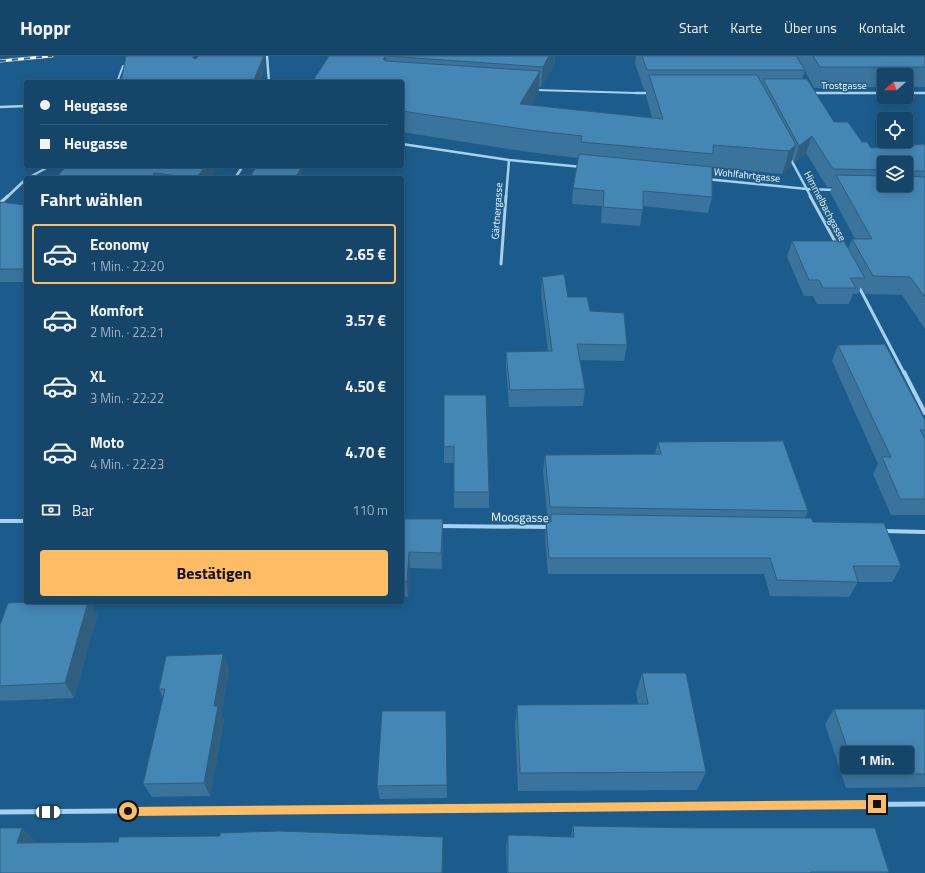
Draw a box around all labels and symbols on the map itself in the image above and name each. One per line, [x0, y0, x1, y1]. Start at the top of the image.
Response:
north arrow [877, 68, 913, 104]
street label: Trostgasse [821, 78, 867, 93]
street label: Wohlfahrtgasse [713, 164, 781, 186]
street label: Himmelbachgasse [800, 168, 850, 244]
street label: Gärtnergasse [488, 182, 506, 240]
street label: Moosgasse [491, 507, 549, 527]
callout: 1 Min. [840, 746, 914, 774]
route end [868, 795, 886, 813]
route start [119, 802, 137, 820]
car [36, 806, 60, 818]

